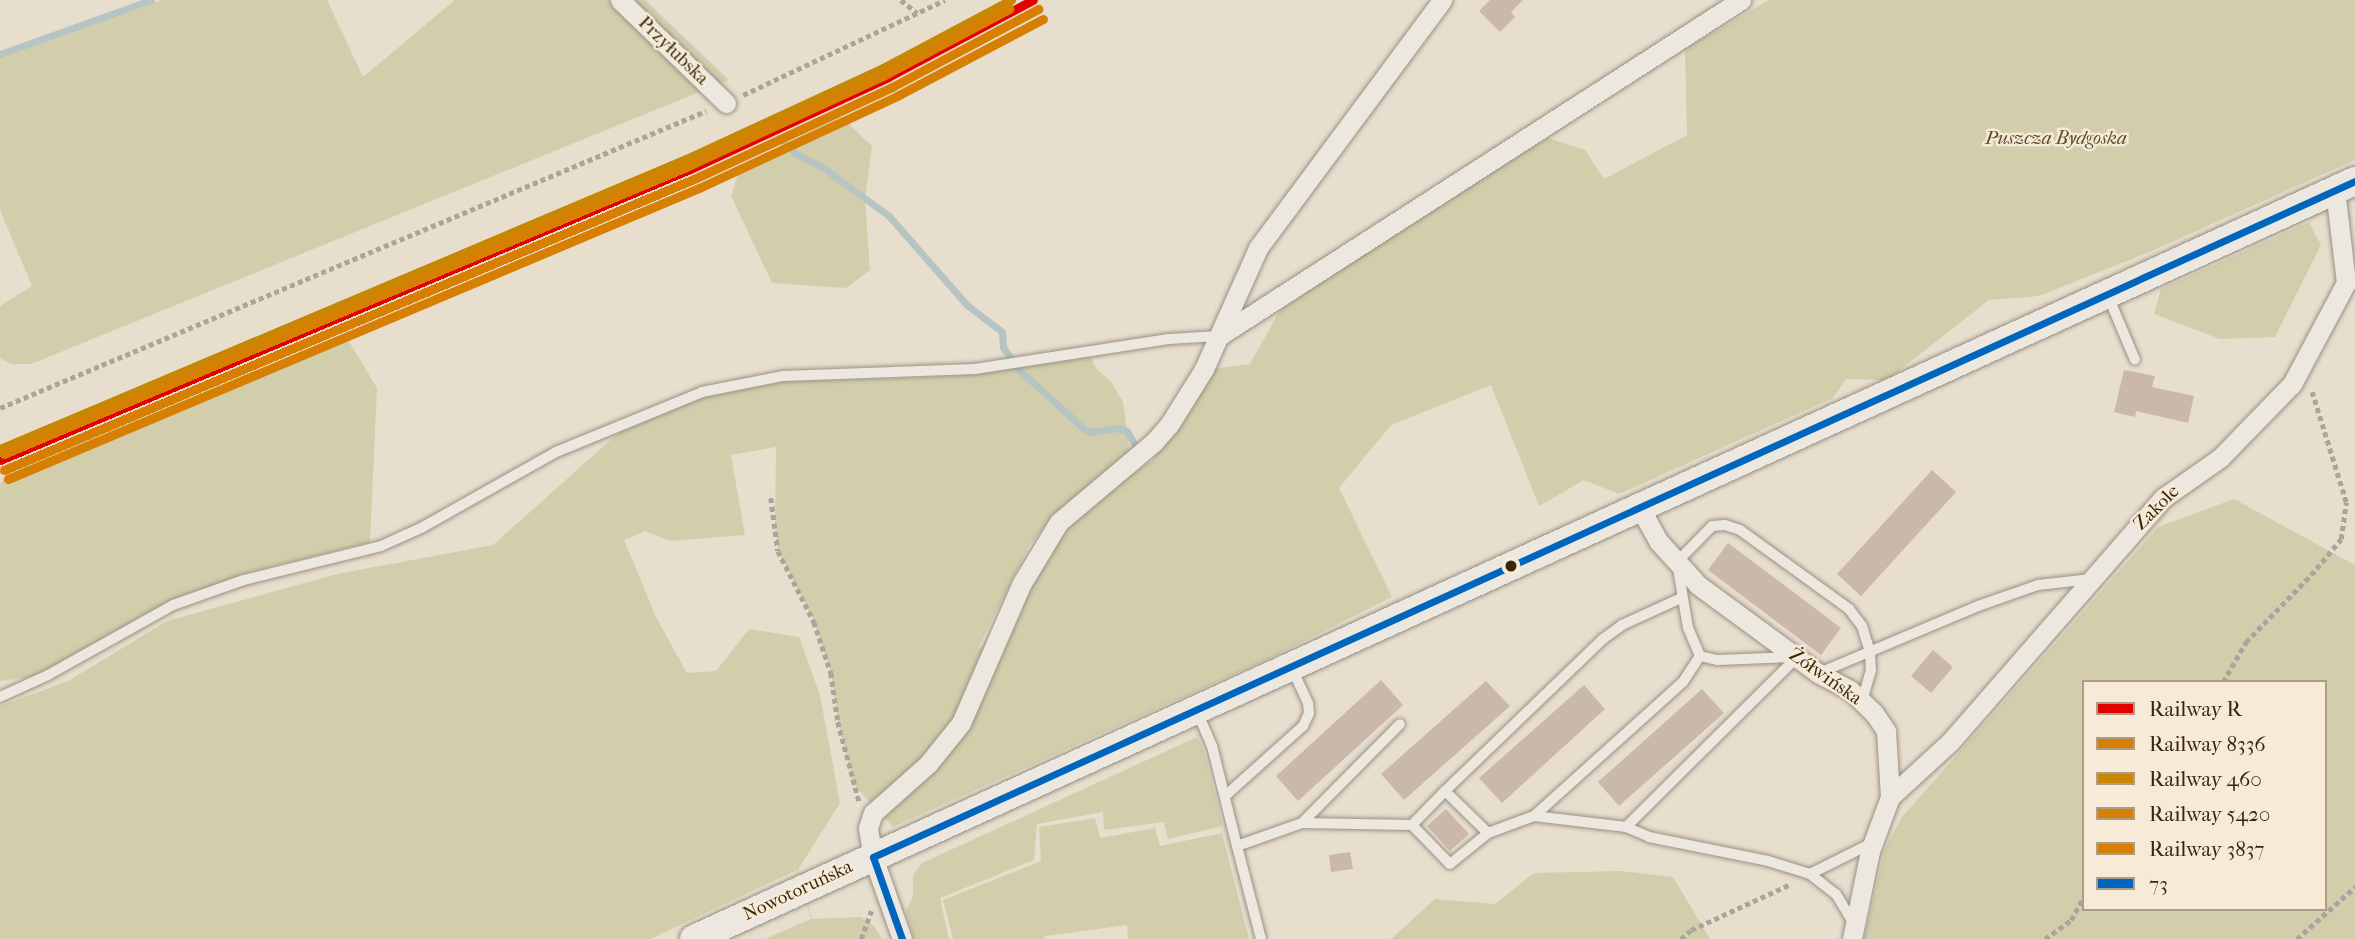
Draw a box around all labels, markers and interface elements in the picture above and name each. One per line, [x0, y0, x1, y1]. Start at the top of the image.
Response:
street label: Przyłubska [633, 12, 713, 90]
park label: Puszcza Bydgoska [1985, 128, 2127, 150]
street label: Zakole [2129, 480, 2185, 536]
unlabelled marker [1504, 559, 1518, 573]
street label: Żółwińska [1784, 644, 1866, 710]
legend [2082, 680, 2327, 911]
text: Railway R [2149, 697, 2242, 721]
text: Railway 8336 [2149, 732, 2266, 756]
text: Railway 460 [2149, 767, 2262, 791]
text: Railway 5420 [2149, 802, 2270, 826]
text: Railway 3837 [2149, 837, 2264, 861]
street label: Nowotoruńska [740, 856, 856, 926]
text: 73 [2149, 872, 2168, 896]

